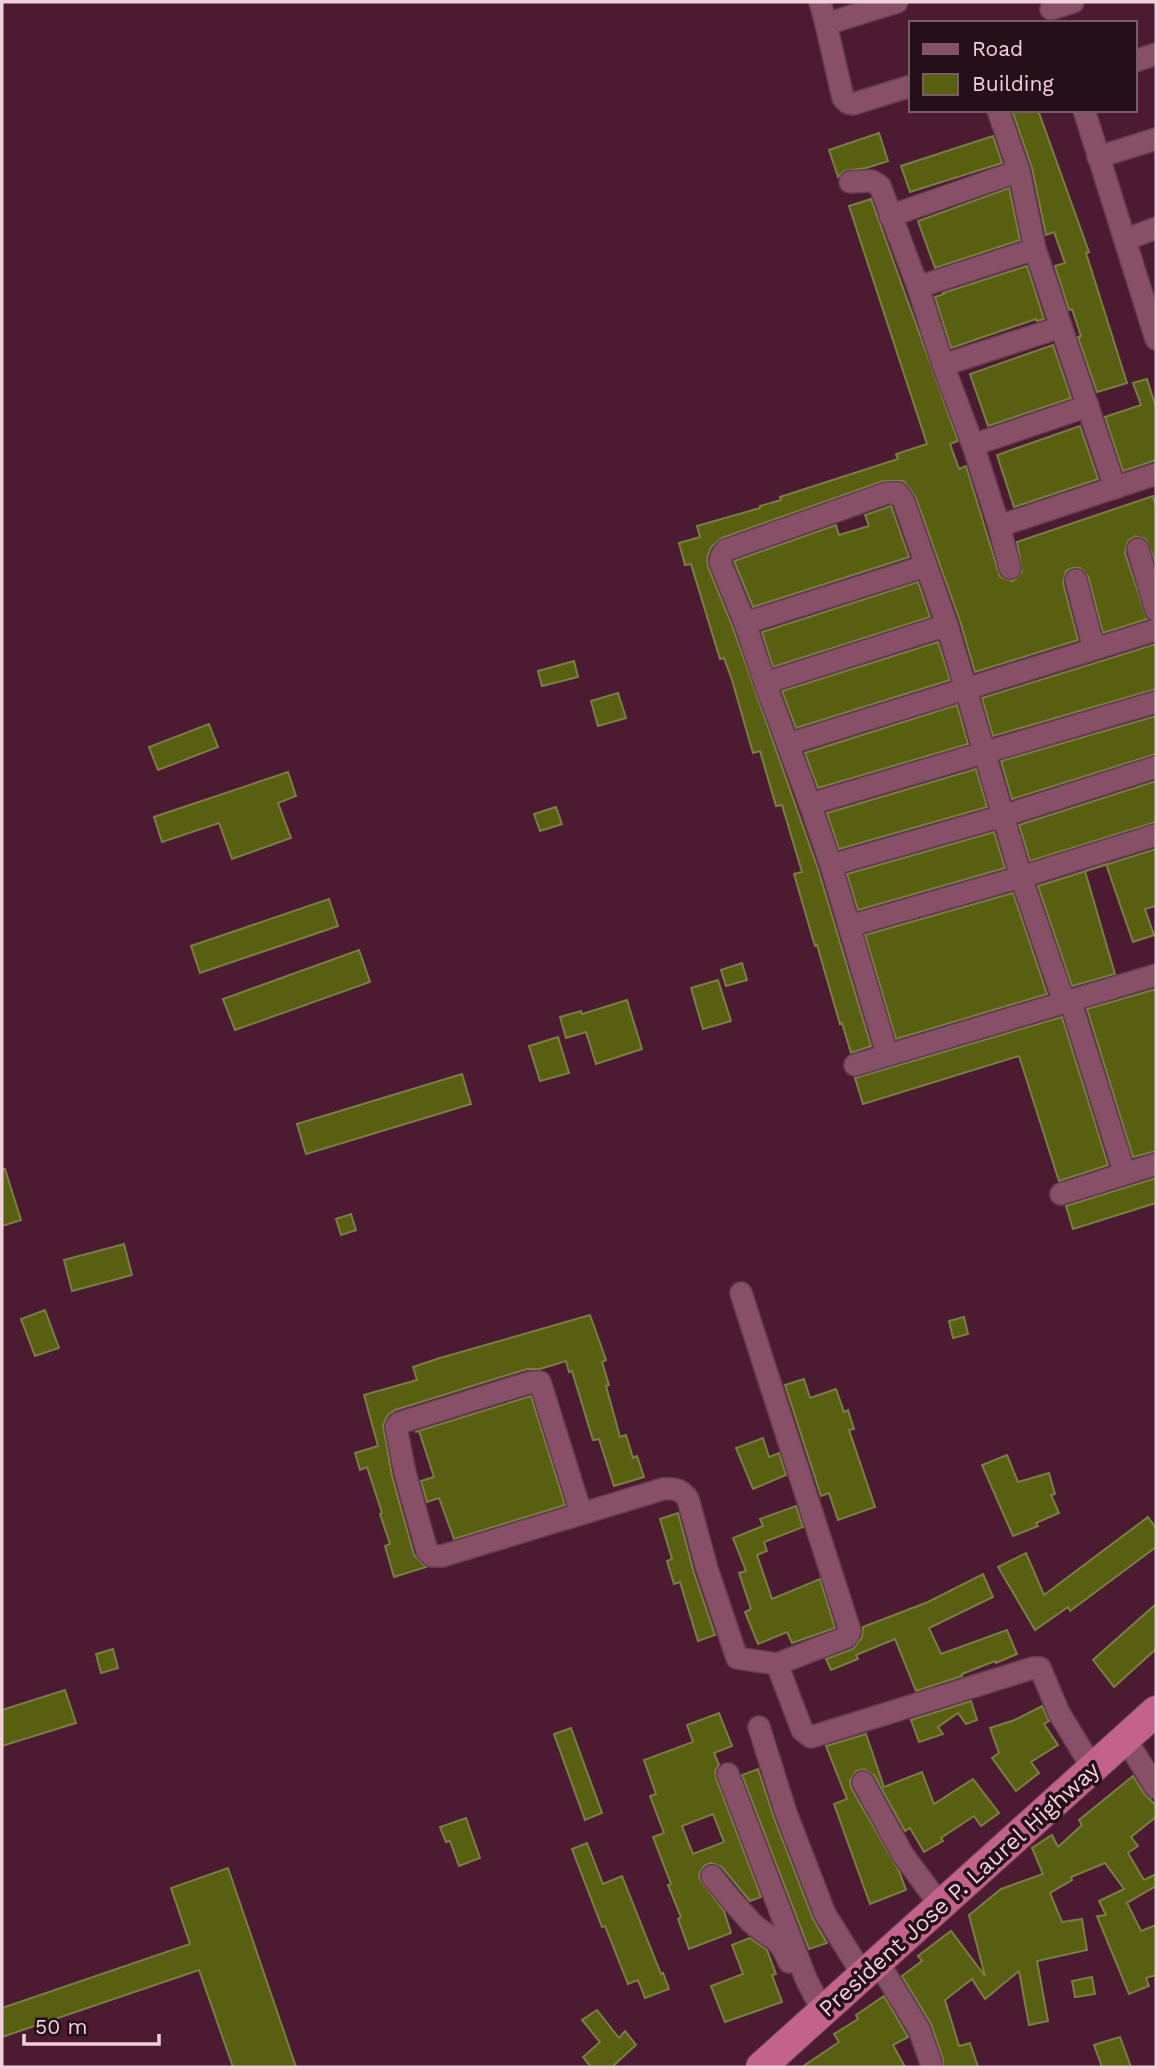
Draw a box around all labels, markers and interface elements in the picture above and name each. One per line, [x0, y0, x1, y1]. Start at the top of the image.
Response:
legend [909, 21, 1137, 112]
text: Road [972, 36, 1023, 61]
text: Building [972, 71, 1054, 96]
street label: President Jose P. Laurel Highway [813, 1756, 1105, 2023]
scale bar [24, 2002, 159, 2046]
text: 50 m [35, 2014, 87, 2039]

